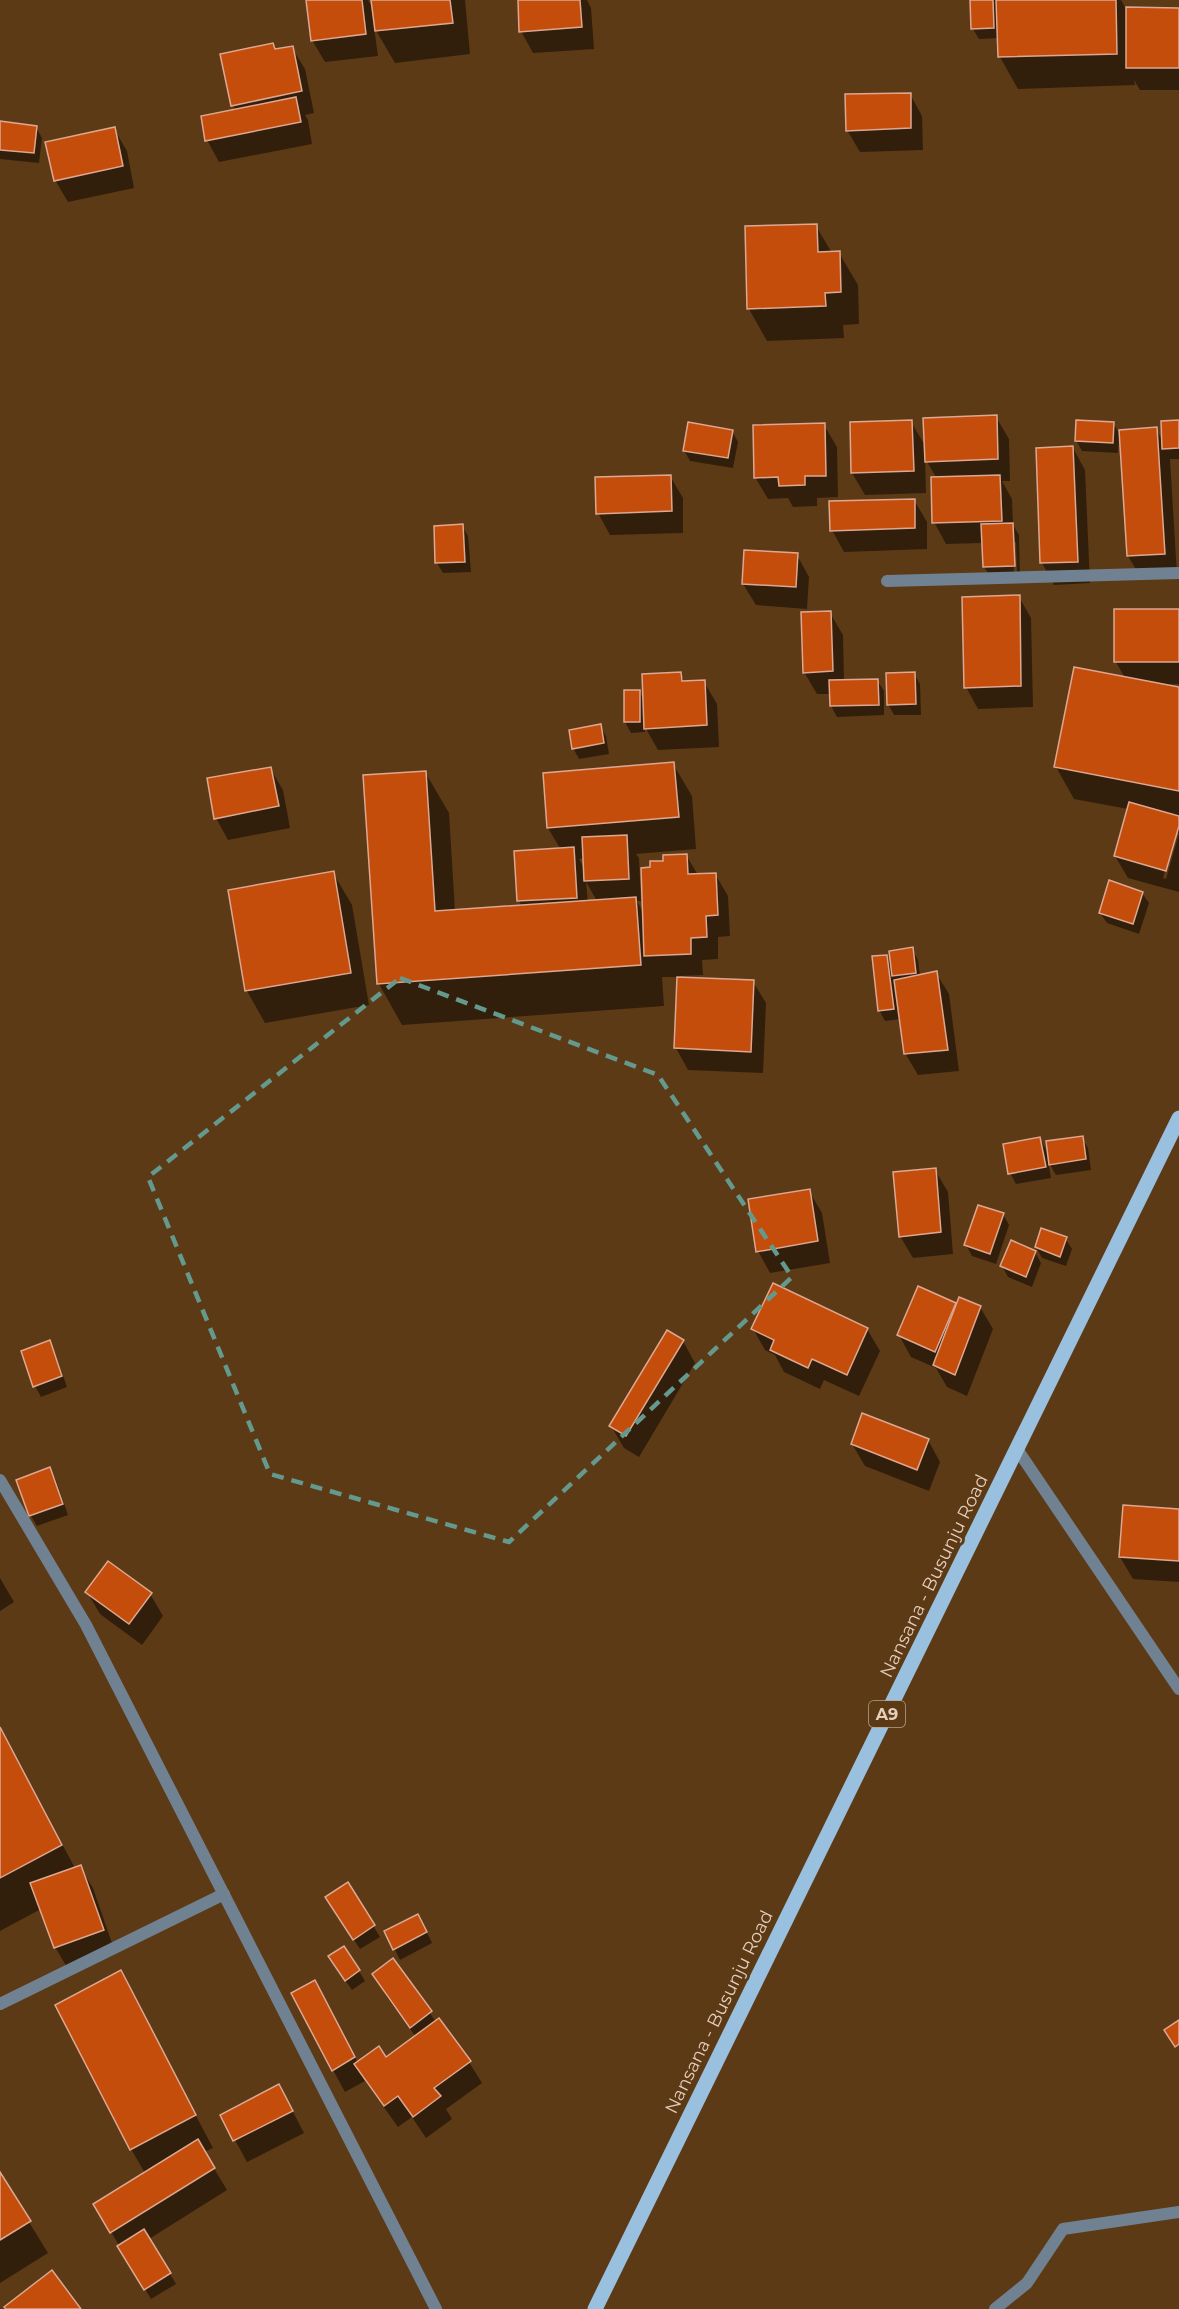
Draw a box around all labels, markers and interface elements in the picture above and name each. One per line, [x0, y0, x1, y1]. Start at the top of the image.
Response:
street label: Nansana - Busunju Road [875, 1471, 993, 1681]
road number: A9 [869, 1701, 905, 1727]
street label: Nansana - Busunju Road [660, 1907, 778, 2117]

